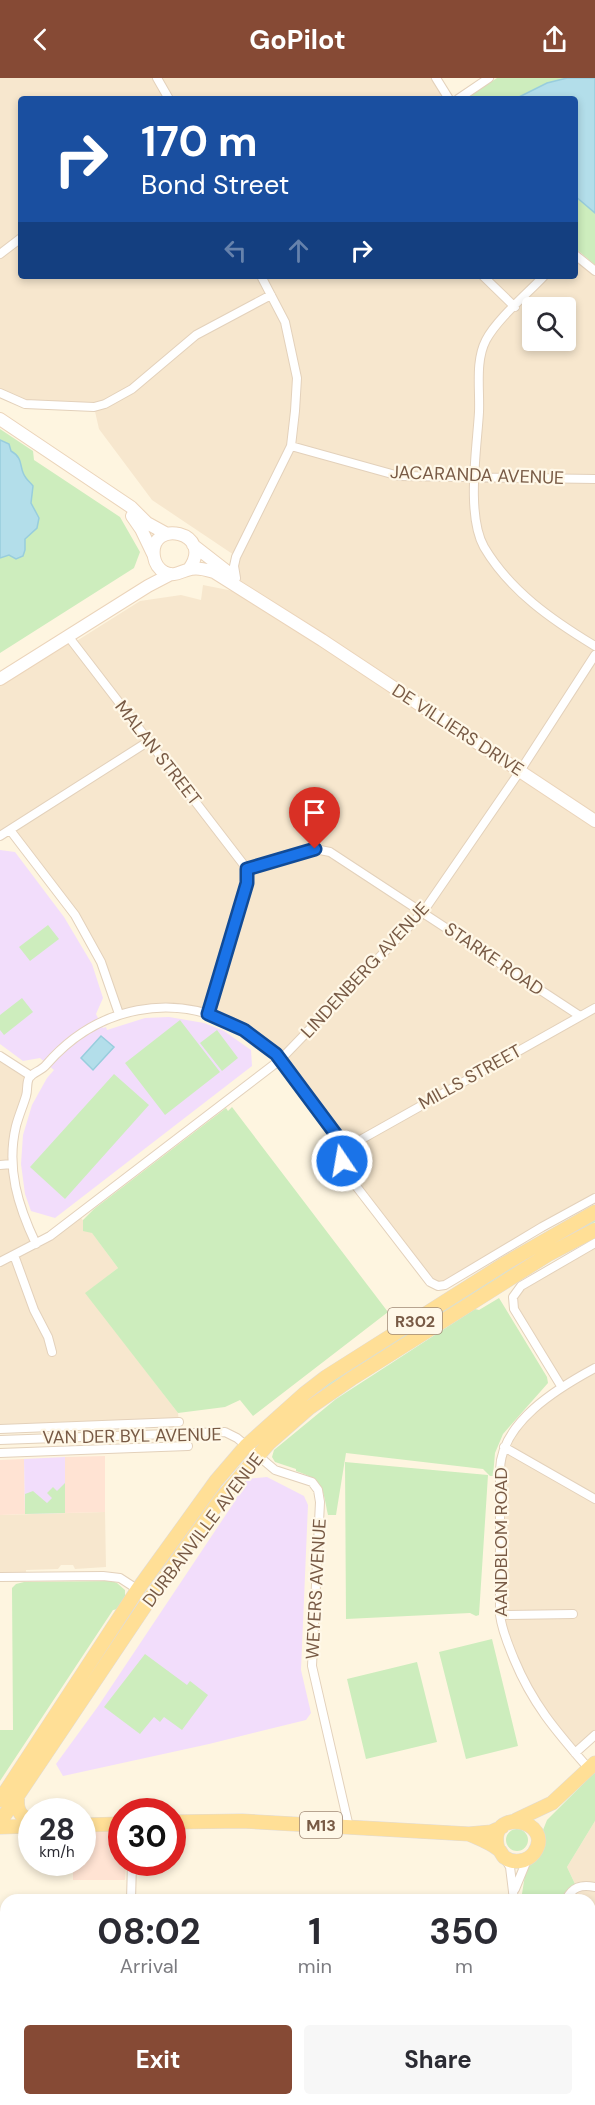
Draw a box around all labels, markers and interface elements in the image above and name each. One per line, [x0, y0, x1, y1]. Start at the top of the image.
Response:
text: GoPilot [249, 22, 346, 57]
icon: back [24, 23, 57, 56]
icon: share [538, 23, 571, 56]
text: 170 m [141, 114, 258, 169]
icon: right [42, 120, 120, 198]
text: Bond Street [141, 167, 289, 202]
icon: left [219, 234, 252, 267]
icon: ahead [282, 234, 315, 267]
icon: right [345, 234, 378, 267]
map controls [522, 297, 576, 351]
button: search [522, 297, 576, 351]
street label: JACARANDA AVENUE [389, 460, 565, 490]
street label: DE VILLIERS DRIVE [388, 678, 528, 782]
street label: MALAN STREET [109, 696, 207, 810]
pin [289, 787, 340, 849]
icon: arrive [298, 796, 331, 829]
street label: LINDENBERG AVENUE [295, 897, 435, 1043]
street label: STARKE ROAD [440, 917, 548, 1001]
street label: MILLS STREET [414, 1039, 526, 1115]
position arrow [310, 1129, 374, 1193]
road number: R302 [388, 1308, 442, 1334]
street label: VAN DER BYL AVENUE [42, 1422, 222, 1450]
street label: DURBANVILLE AVENUE [137, 1448, 269, 1612]
street label: AANDBLOM ROAD [489, 1467, 513, 1617]
street label: WEYERS AVENUE [300, 1518, 332, 1660]
speed limit sign: 30 [108, 1798, 186, 1876]
text: 28 [39, 1810, 75, 1849]
road number: M13 [300, 1812, 342, 1838]
text: km/h [39, 1842, 75, 1862]
text: 08:02 [97, 1908, 201, 1955]
text: 1 [308, 1908, 321, 1955]
text: 350 [429, 1908, 499, 1955]
text: Arrival [120, 1953, 178, 1979]
text: min [298, 1953, 332, 1979]
text: m [455, 1953, 473, 1979]
button: Exit [24, 2025, 292, 2094]
button: Share [304, 2025, 572, 2094]

